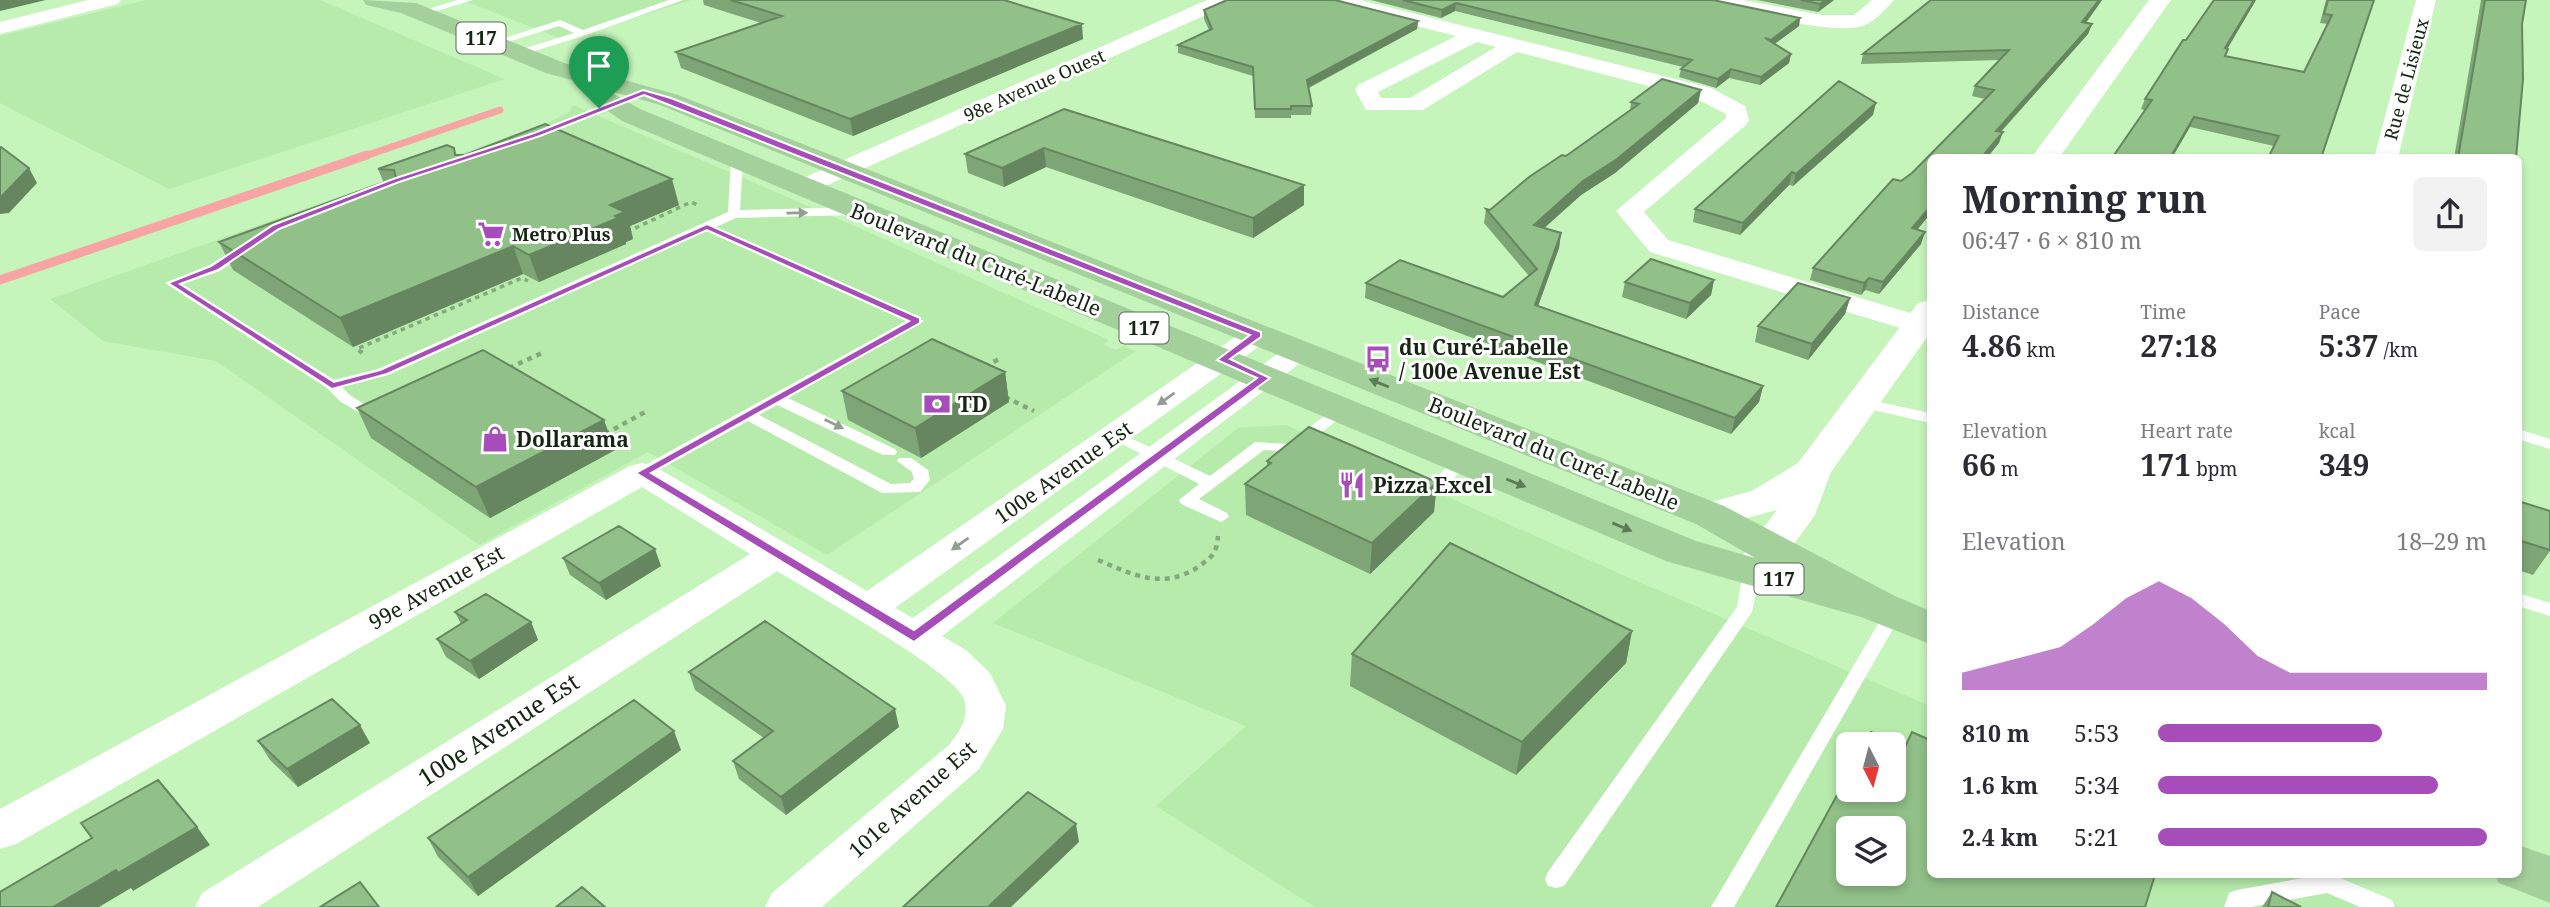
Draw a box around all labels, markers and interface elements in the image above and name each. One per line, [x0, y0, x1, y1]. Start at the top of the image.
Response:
street label: Rue de Lisieux [2378, 15, 2434, 143]
road number: 117 [456, 22, 505, 54]
pin [569, 36, 629, 108]
street label: 98e Avenue Ouest [960, 43, 1108, 127]
icon: arrive [580, 47, 618, 85]
text: Morning run [1962, 172, 2207, 224]
button: share [2413, 177, 2487, 251]
street label: Boulevard du Curé-Labelle [847, 196, 1105, 322]
one-way arrow [786, 207, 808, 219]
supermarket icon: Metro Plus [476, 219, 506, 249]
place label: Metro Plus [512, 222, 611, 246]
text: 06:47 · 6 × 810 m [1962, 224, 2142, 256]
text: Distance [1962, 299, 2040, 325]
text: Time [2140, 299, 2186, 325]
text: Pace [2319, 299, 2360, 325]
road number: 117 [1120, 312, 1168, 344]
text: 4.86 [1962, 325, 2022, 366]
text: 27:18 [2140, 325, 2217, 366]
text: 5:37 [2319, 325, 2379, 366]
place label: du Curé-Labelle / 100e Avenue Est [1399, 333, 1581, 385]
text: km [2022, 337, 2056, 363]
text: /km [2379, 337, 2418, 363]
bus stop icon: du Curé-Labelle / 100e Avenue Est [1363, 344, 1393, 374]
one-way arrow [1369, 378, 1390, 389]
bank icon: TD [922, 389, 952, 419]
place label: TD [958, 390, 988, 418]
street label: Boulevard du Curé-Labelle [1425, 390, 1683, 516]
one-way arrow [1157, 392, 1175, 406]
street label: 100e Avenue Est [988, 414, 1138, 530]
text: Elevation [1962, 418, 2048, 444]
text: Heart rate [2140, 418, 2233, 444]
text: kcal [2319, 418, 2355, 444]
one-way arrow [824, 419, 844, 430]
shop icon: Dollarama [480, 424, 510, 454]
place label: Dollarama [516, 425, 629, 453]
text: 66 [1962, 444, 1996, 485]
text: 171 [2140, 444, 2191, 485]
text: 349 [2319, 444, 2370, 485]
text: m [1996, 456, 2019, 482]
text: bpm [2191, 456, 2237, 482]
restaurant icon: Pizza Excel [1337, 470, 1367, 500]
place label: Pizza Excel [1373, 471, 1492, 499]
one-way arrow [1506, 477, 1527, 488]
one-way arrow [1612, 521, 1633, 532]
text: Elevation [1962, 525, 2066, 557]
text: 18–29 m [2396, 525, 2487, 557]
one-way arrow [951, 537, 969, 551]
street label: 99e Avenue Est [363, 538, 509, 636]
road number: 117 [1754, 564, 1803, 594]
street label: 100e Avenue Est [411, 665, 585, 793]
text: 810 m [1962, 717, 2030, 749]
text: 5:53 [2074, 717, 2119, 749]
north arrow [1836, 732, 1906, 802]
map controls [1836, 732, 1906, 886]
street label: 101e Avenue Est [842, 734, 982, 864]
text: 1.6 km [1962, 769, 2038, 801]
text: 5:34 [2074, 769, 2119, 801]
button: layers [1836, 816, 1906, 886]
text: 2.4 km [1962, 821, 2038, 853]
text: 5:21 [2074, 821, 2119, 853]

